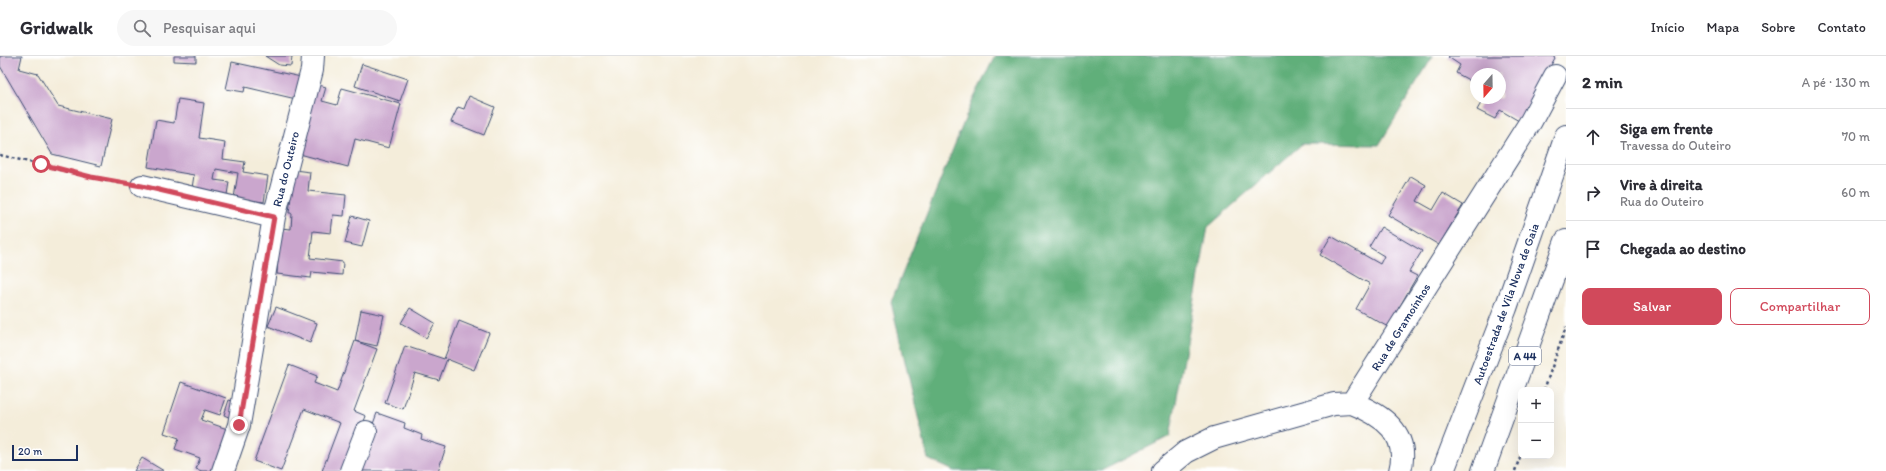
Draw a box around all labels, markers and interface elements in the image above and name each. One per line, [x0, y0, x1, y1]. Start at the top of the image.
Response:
search box [117, 10, 397, 46]
text: Gridwalk [20, 16, 93, 39]
icon: search [131, 17, 153, 39]
text: Pesquisar aqui [163, 19, 256, 37]
text: Início [1651, 19, 1685, 36]
text: Mapa [1707, 19, 1739, 36]
text: Sobre [1761, 19, 1795, 36]
text: Contato [1817, 19, 1866, 36]
north arrow [1470, 68, 1506, 104]
text: 2 min [1582, 72, 1622, 92]
text: A pé · 130 m [1802, 75, 1870, 90]
text: Siga em frente [1620, 120, 1713, 138]
icon: ahead [1582, 126, 1604, 148]
text: 70 m [1842, 129, 1870, 144]
street label: Rua do Outeiro [270, 130, 302, 208]
text: Travessa do Outeiro [1620, 138, 1731, 153]
route start [32, 155, 50, 173]
text: Vire à direita [1620, 176, 1703, 194]
icon: right [1582, 182, 1604, 204]
text: 60 m [1841, 185, 1870, 200]
text: Rua do Outeiro [1620, 194, 1704, 209]
street label: Autoestrada de Vila Nova de Gaia [1470, 221, 1542, 387]
icon: arrive [1582, 238, 1604, 260]
text: Chegada ao destino [1620, 240, 1746, 258]
street label: Rua de Gramoínhos [1368, 281, 1434, 373]
button: Salvar [1582, 288, 1722, 325]
button: Compartilhar [1730, 288, 1870, 325]
road number: A 44 [1509, 347, 1541, 365]
map controls [1518, 387, 1554, 459]
button: + [1518, 387, 1554, 423]
route end [230, 416, 248, 434]
button: − [1518, 423, 1554, 459]
scale bar [12, 443, 78, 462]
text: 20 m [18, 445, 42, 458]

